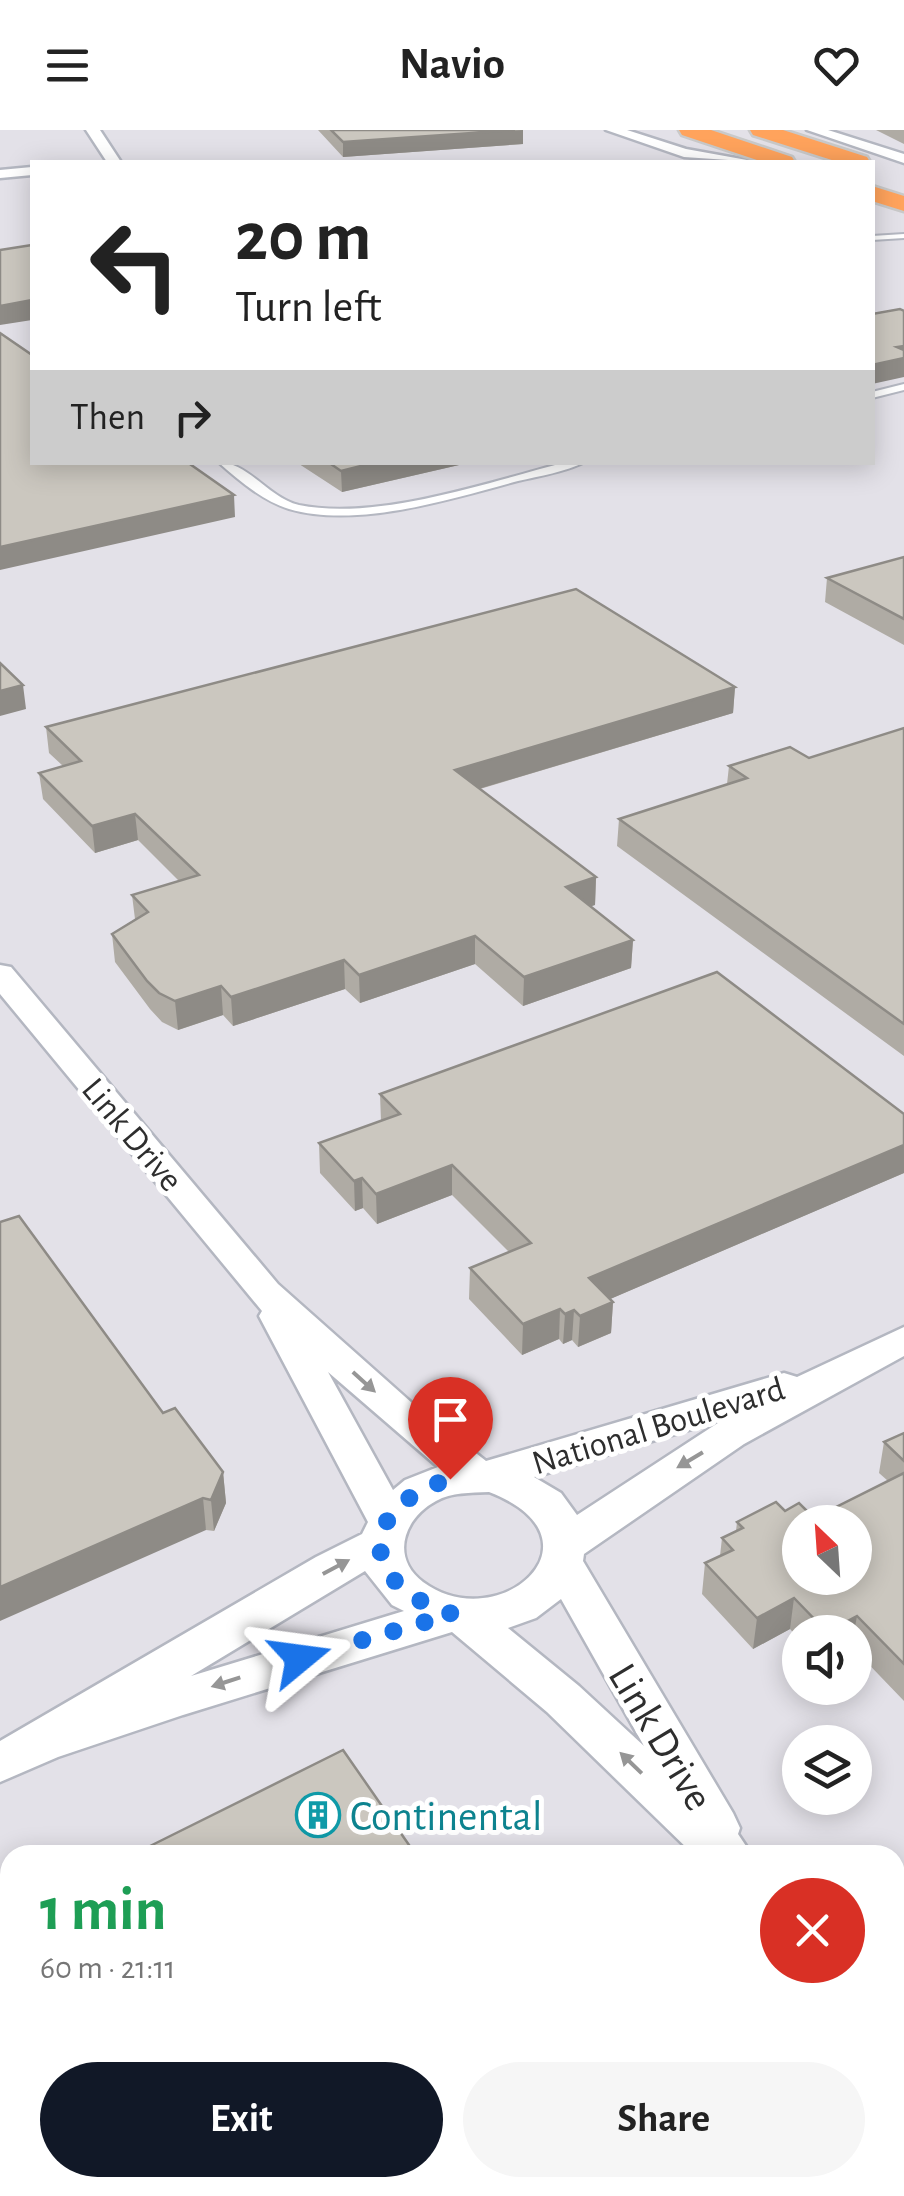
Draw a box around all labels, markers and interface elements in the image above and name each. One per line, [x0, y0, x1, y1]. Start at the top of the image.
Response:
icon: menu [40, 38, 95, 93]
icon: heart [809, 38, 864, 93]
text: Navio [399, 42, 505, 87]
icon: left [70, 200, 200, 330]
text: 20 m [235, 203, 372, 273]
text: Turn left [235, 285, 382, 330]
icon: right [165, 390, 220, 445]
text: Then [70, 399, 145, 437]
street label: Link Drive [75, 1072, 189, 1198]
one-way arrow [352, 1370, 376, 1393]
street label: National Boulevard [528, 1371, 789, 1482]
pin [408, 1377, 493, 1480]
icon: arrive [423, 1392, 478, 1447]
one-way arrow [676, 1451, 704, 1468]
north arrow [782, 1505, 872, 1595]
map controls [782, 1505, 872, 1815]
one-way arrow [322, 1559, 350, 1576]
position arrow [248, 1606, 352, 1710]
button: sound [782, 1615, 872, 1705]
street label: Link Drive [600, 1656, 720, 1818]
one-way arrow [210, 1676, 240, 1691]
button: layers [782, 1725, 872, 1815]
one-way arrow [619, 1752, 643, 1775]
building icon: Continental [295, 1792, 341, 1838]
place label: Continental [350, 1796, 542, 1838]
button: close [760, 1878, 865, 1983]
text: 1 min [40, 1881, 166, 1941]
text: 60 m · 21:11 [40, 1952, 176, 1984]
button: Exit [40, 2062, 443, 2177]
button: Share [463, 2062, 865, 2177]

